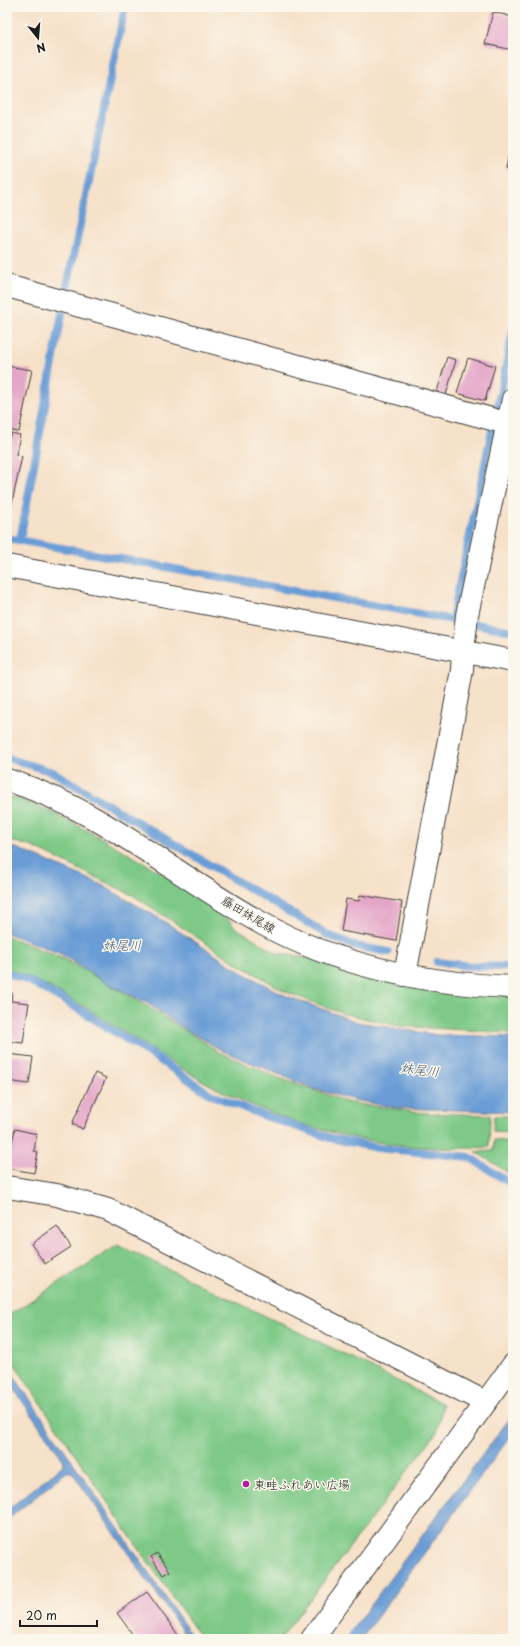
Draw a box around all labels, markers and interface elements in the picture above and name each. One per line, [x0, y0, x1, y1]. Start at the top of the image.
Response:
north arrow [18, 18, 58, 58]
text: N [34, 39, 48, 58]
street label: 藤田妹尾線 [219, 891, 279, 937]
water label: 妹尾川 [102, 935, 142, 954]
water label: 妹尾川 [399, 1057, 441, 1081]
place label: 東畦ふれあい広場 [254, 1475, 350, 1493]
marker: 東畦ふれあい広場 [241, 1479, 251, 1489]
scale bar [20, 1602, 97, 1628]
text: 20 m [26, 1606, 57, 1624]

